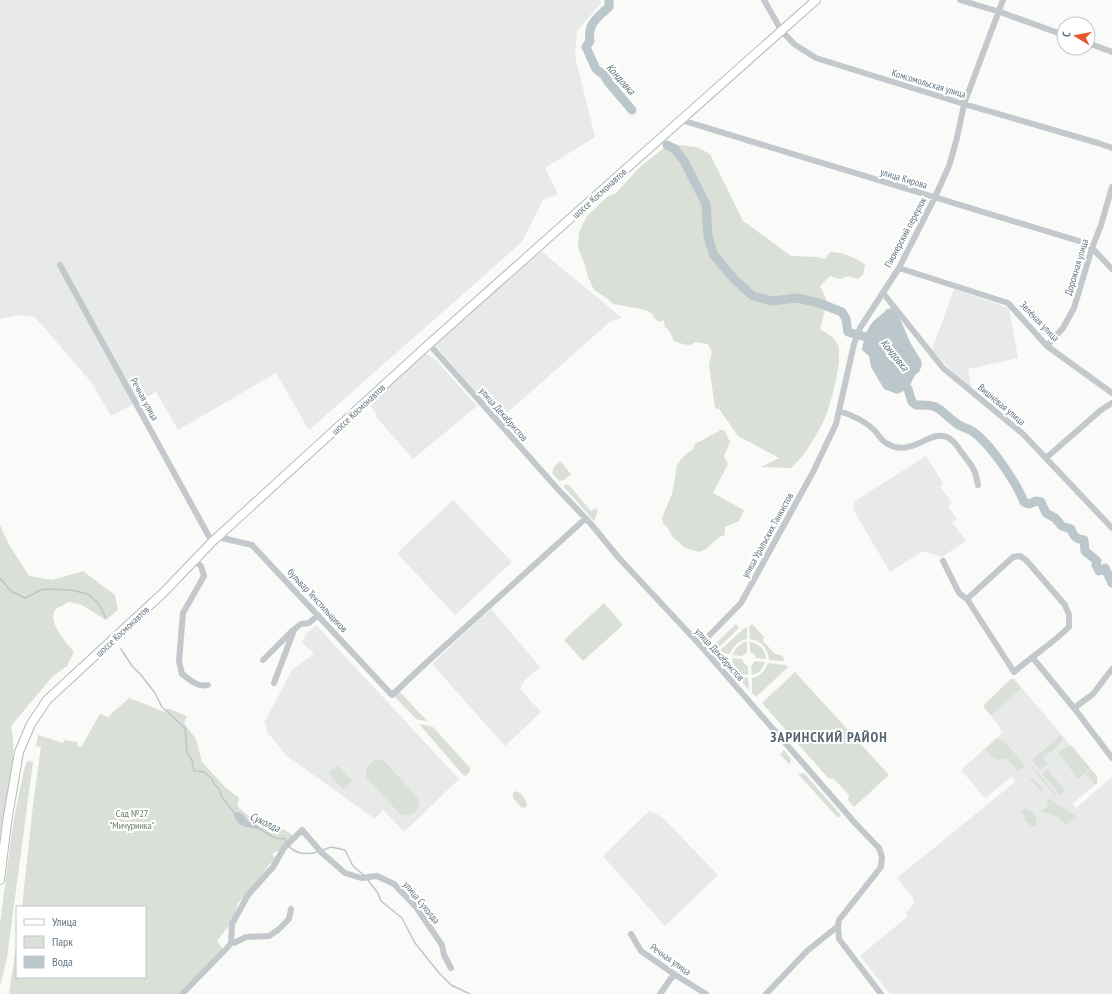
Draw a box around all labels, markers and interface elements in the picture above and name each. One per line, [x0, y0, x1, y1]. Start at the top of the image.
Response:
north arrow [1056, 16, 1096, 56]
text: С [1059, 31, 1073, 38]
water label: Кондовка [604, 60, 639, 98]
street label: Комсомольская улица [890, 66, 968, 101]
street label: шоссе Космонавтов [569, 165, 629, 221]
street label: улица Кирова [879, 165, 929, 192]
street label: Пионерский переулок [881, 195, 929, 270]
street label: Дорожная улица [1062, 237, 1091, 297]
street label: Зелёная улица [1017, 298, 1062, 344]
water label: Кондовка [878, 336, 912, 374]
street label: Речная улица [127, 375, 162, 423]
street label: шоссе Космонавтов [329, 381, 388, 438]
street label: Вишнёвая улица [975, 381, 1028, 428]
street label: улица Декабристов [477, 385, 531, 444]
street label: улица Уральских Танкистов [739, 490, 796, 580]
street label: бульвар Текстильщиков [285, 566, 351, 635]
street label: шоссе Космонавтов [93, 603, 152, 660]
street label: улица Декабристов [692, 625, 747, 684]
district label: ЗАРИНСКИЙ РАЙОН [770, 728, 888, 746]
park label: Сад №27 "Мичуринка" [109, 807, 155, 832]
water label: Суколда [248, 809, 283, 835]
street label: улица Суколда [400, 878, 443, 926]
legend [16, 906, 146, 978]
text: Улица [52, 914, 77, 929]
text: Парк [52, 934, 73, 949]
street label: Речная улица [648, 941, 694, 978]
text: Вода [52, 954, 73, 969]

